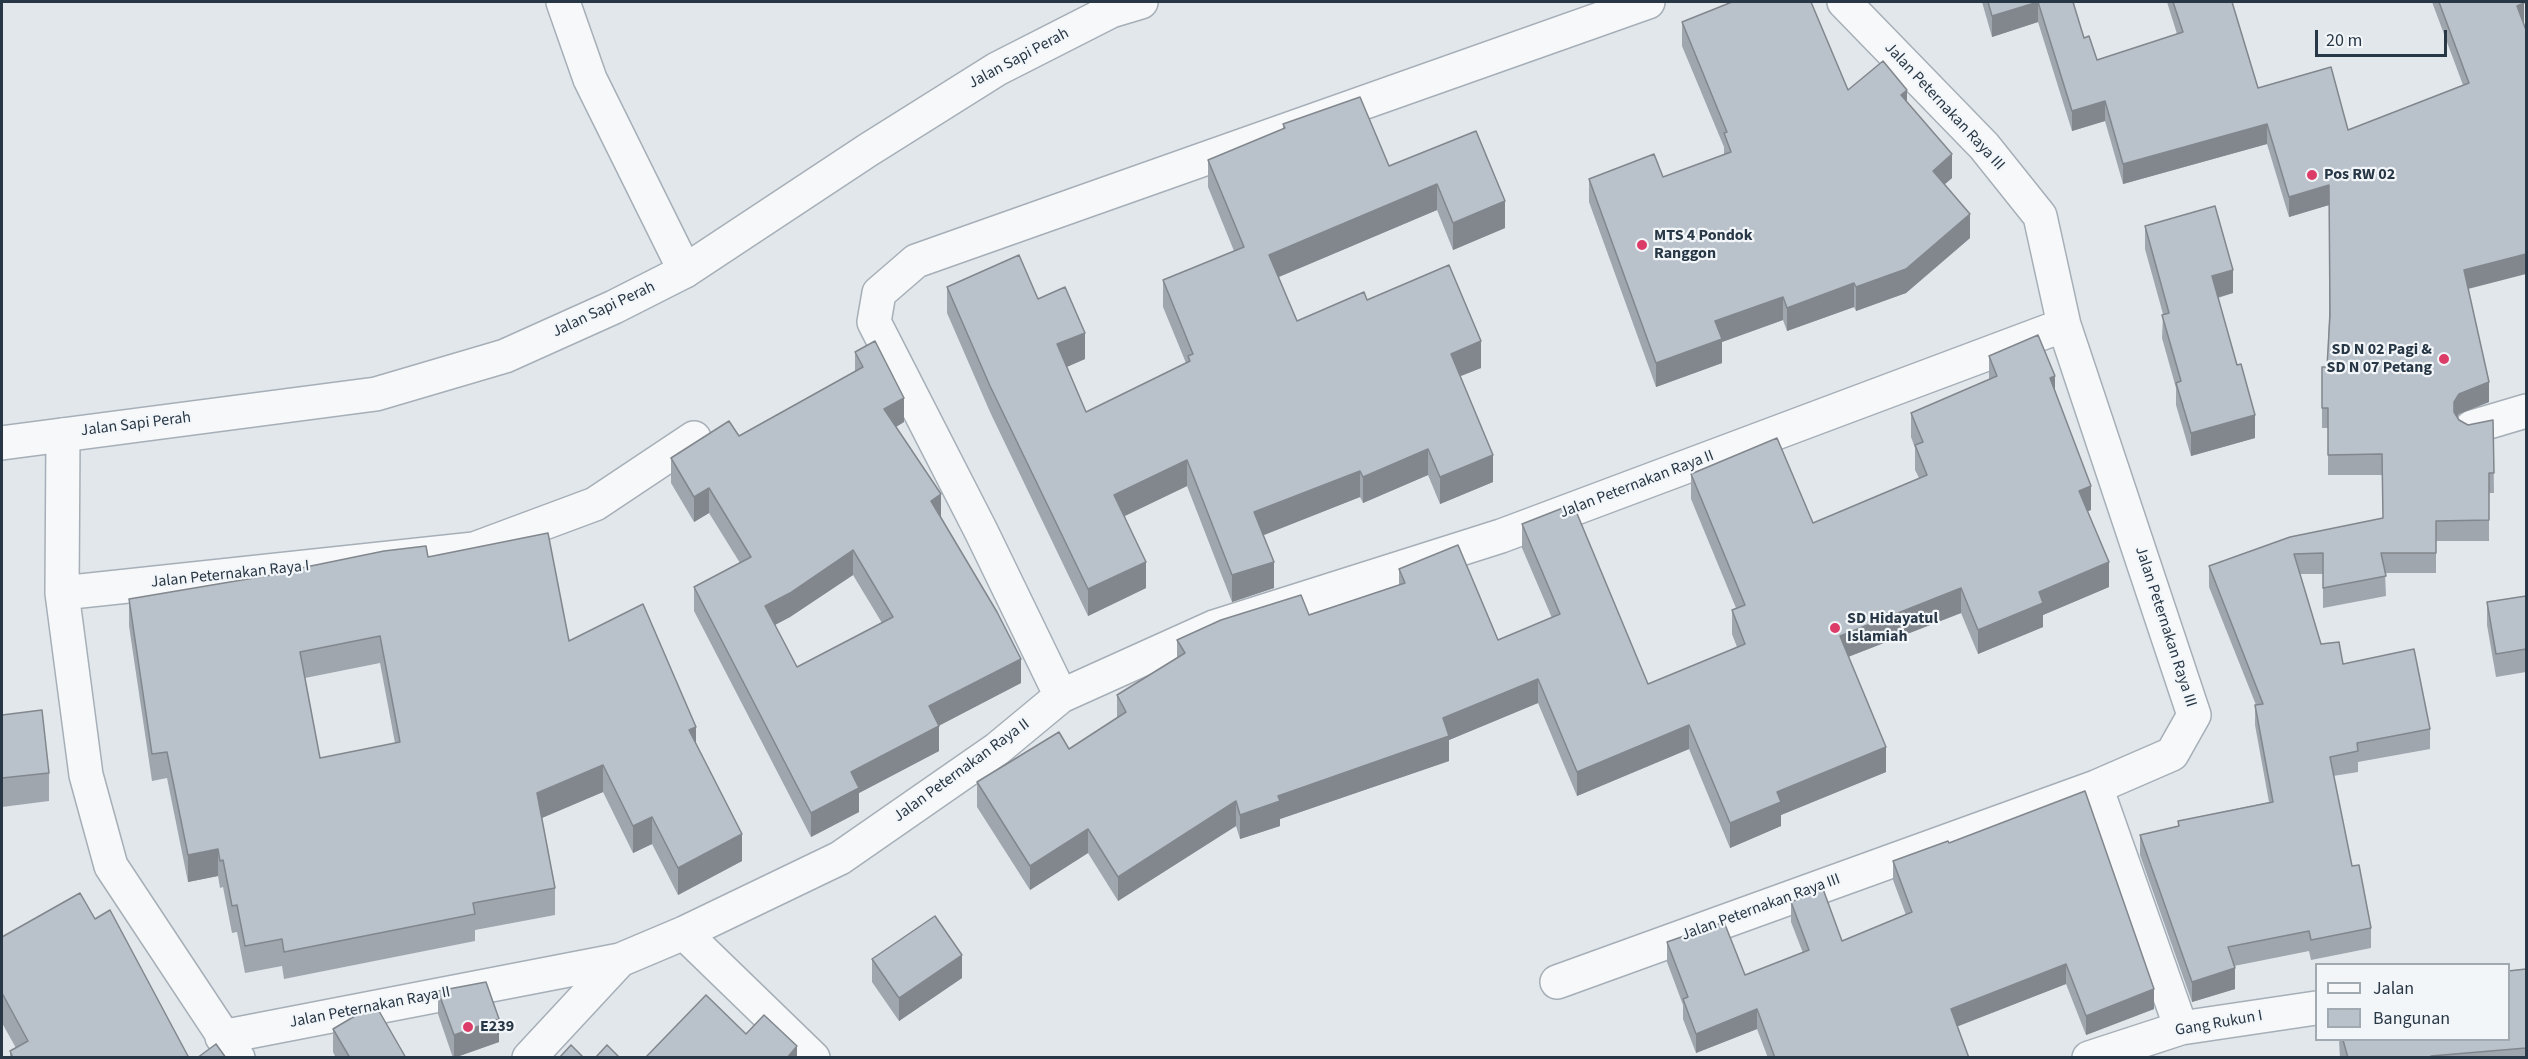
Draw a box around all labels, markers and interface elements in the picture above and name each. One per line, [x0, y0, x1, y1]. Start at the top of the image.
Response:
scale bar [2318, 18, 2450, 56]
street label: Jalan Sapi Perah [965, 24, 1073, 94]
text: 20 m [2326, 28, 2362, 53]
street label: Jalan Peternakan Raya III [1880, 39, 2008, 175]
place label: Pos RW 02 [2324, 165, 2395, 185]
marker: Pos RW 02 [2305, 168, 2319, 182]
place label: MTS 4 Pondok Ranggon [1654, 226, 1752, 264]
marker: MTS 4 Pondok Ranggon [1635, 238, 1649, 252]
street label: Jalan Sapi Perah [550, 278, 658, 342]
place label: SD N 02 Pagi & SD N 07 Petang [2327, 340, 2432, 378]
marker: SD N 02 Pagi & SD N 07 Petang [2437, 352, 2451, 366]
street label: Jalan Sapi Perah [80, 409, 192, 441]
street label: Jalan Peternakan Raya II [1557, 447, 1717, 523]
street label: Jalan Peternakan Raya III [2130, 544, 2200, 710]
street label: Jalan Peternakan Raya I [150, 557, 310, 593]
place label: SD Hidayatul Islamiah [1847, 609, 1938, 647]
marker: SD Hidayatul Islamiah [1828, 621, 1842, 635]
street label: Jalan Peternakan Raya II [890, 715, 1034, 827]
street label: Jalan Peternakan Raya III [1679, 870, 1843, 946]
legend [2315, 963, 2510, 1041]
text: Jalan [2373, 976, 2414, 1001]
street label: Jalan Peternakan Raya II [288, 983, 452, 1033]
text: Bangunan [2373, 1006, 2450, 1031]
street label: Gang Rukun I [2174, 1007, 2264, 1041]
place label: E239 [480, 1017, 514, 1037]
marker: E239 [461, 1020, 475, 1034]

